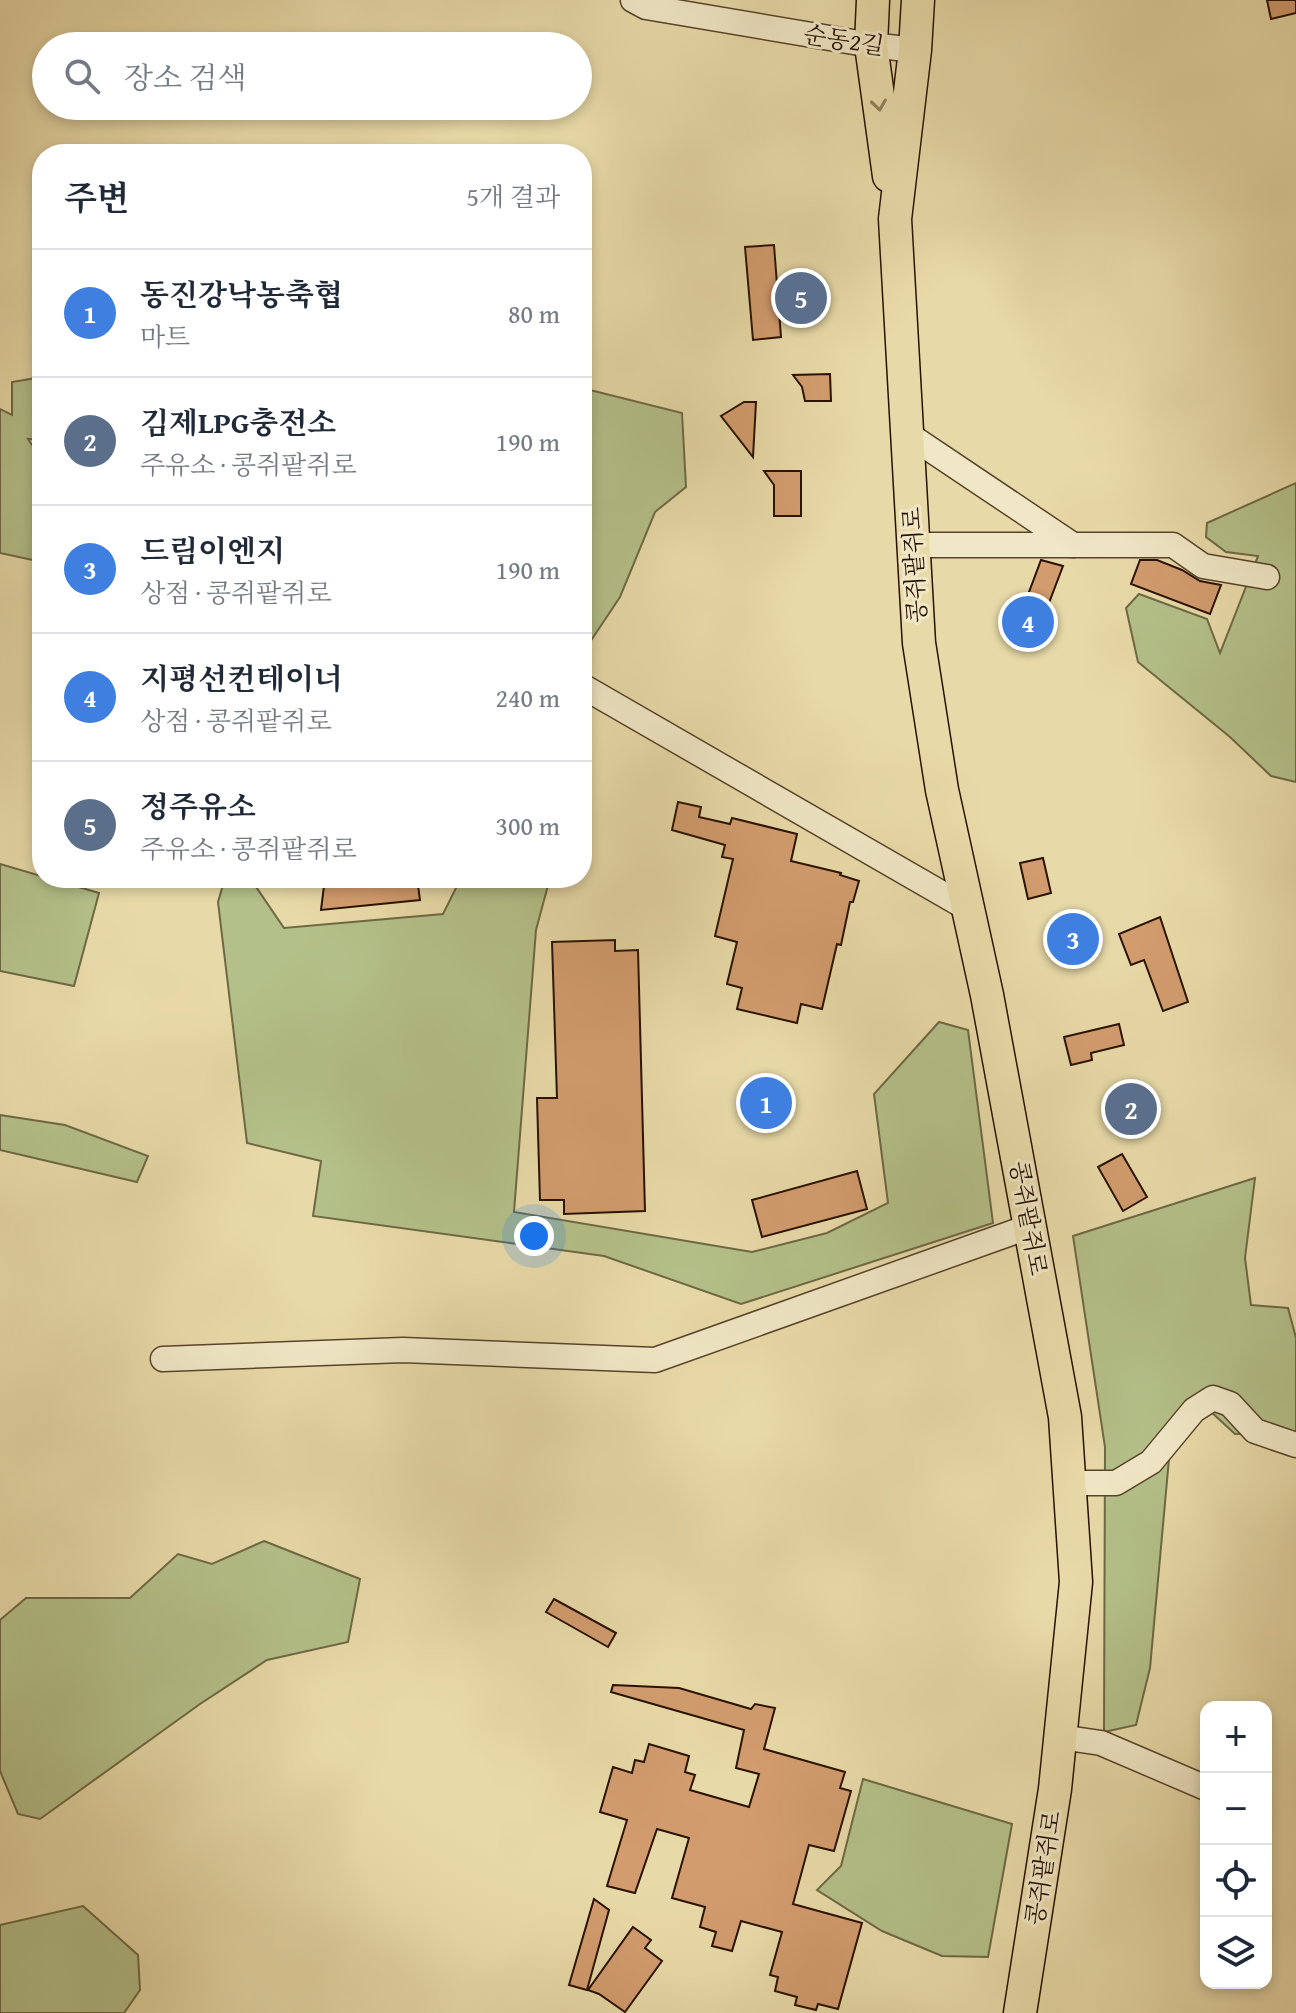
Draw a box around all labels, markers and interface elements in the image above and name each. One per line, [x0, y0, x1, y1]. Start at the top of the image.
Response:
street label: 순동2길 [801, 16, 887, 64]
search box [32, 32, 592, 120]
icon: search [60, 54, 104, 98]
text: 장소 검색 [124, 55, 247, 99]
one-way arrow [870, 99, 887, 112]
text: 주변 [64, 173, 130, 222]
text: 5개 결과 [466, 177, 560, 216]
pin: 5 [775, 268, 827, 328]
text: 동진강낙농축협 [140, 272, 343, 316]
text: 1 [83, 294, 97, 333]
text: 80 m [508, 294, 560, 333]
text: 마트 [140, 317, 190, 356]
text: 김제LPG충전소 [140, 400, 336, 444]
text: 2 [83, 422, 97, 461]
text: 190 m [495, 422, 560, 461]
text: 주유소 · 콩쥐팥쥐로 [140, 445, 357, 484]
street label: 콩쥐팥쥐로 [893, 506, 935, 624]
text: 드림이엔지 [140, 528, 285, 572]
text: 3 [83, 550, 97, 589]
text: 190 m [495, 550, 560, 589]
text: 상점 · 콩쥐팥쥐로 [140, 573, 332, 612]
pin: 4 [1002, 592, 1054, 652]
text: 지평선컨테이너 [140, 656, 343, 700]
text: 4 [83, 678, 97, 717]
text: 240 m [495, 678, 560, 717]
text: 상점 · 콩쥐팥쥐로 [140, 701, 332, 740]
text: 정주유소 [140, 784, 256, 828]
text: 5 [83, 806, 97, 845]
text: 300 m [495, 806, 560, 845]
text: 주유소 · 콩쥐팥쥐로 [140, 829, 357, 868]
pin: 3 [1047, 909, 1099, 969]
pin: 1 [740, 1073, 792, 1133]
pin: 2 [1105, 1079, 1157, 1139]
street label: 콩쥐팥쥐로 [1002, 1158, 1056, 1278]
your location [514, 1216, 554, 1256]
map controls [1200, 1701, 1272, 1989]
button: + [1200, 1701, 1272, 1773]
button: − [1200, 1773, 1272, 1845]
street label: 콩쥐팥쥐로 [1017, 1808, 1069, 1928]
button: locate [1200, 1845, 1272, 1917]
button: layers [1200, 1917, 1272, 1989]

